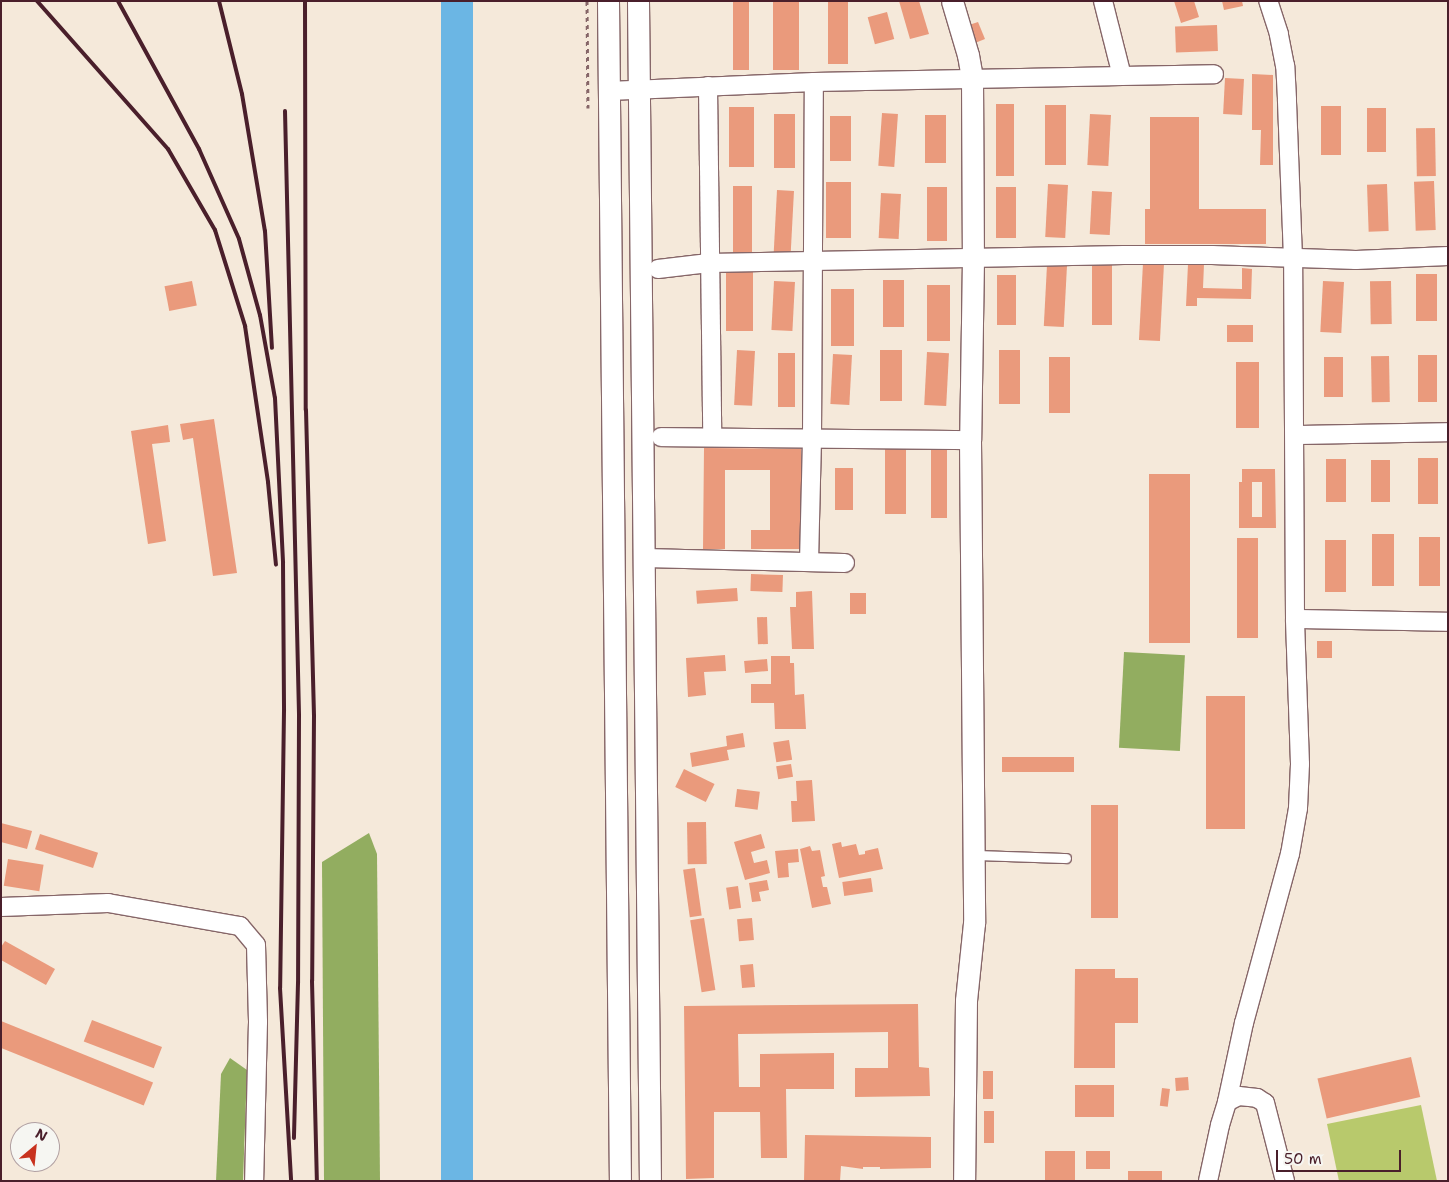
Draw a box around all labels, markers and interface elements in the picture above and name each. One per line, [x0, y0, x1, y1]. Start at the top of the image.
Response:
north arrow [10, 1122, 60, 1172]
text: N [32, 1124, 51, 1145]
scale bar [1279, 1140, 1404, 1172]
text: 50 m [1284, 1149, 1322, 1169]

